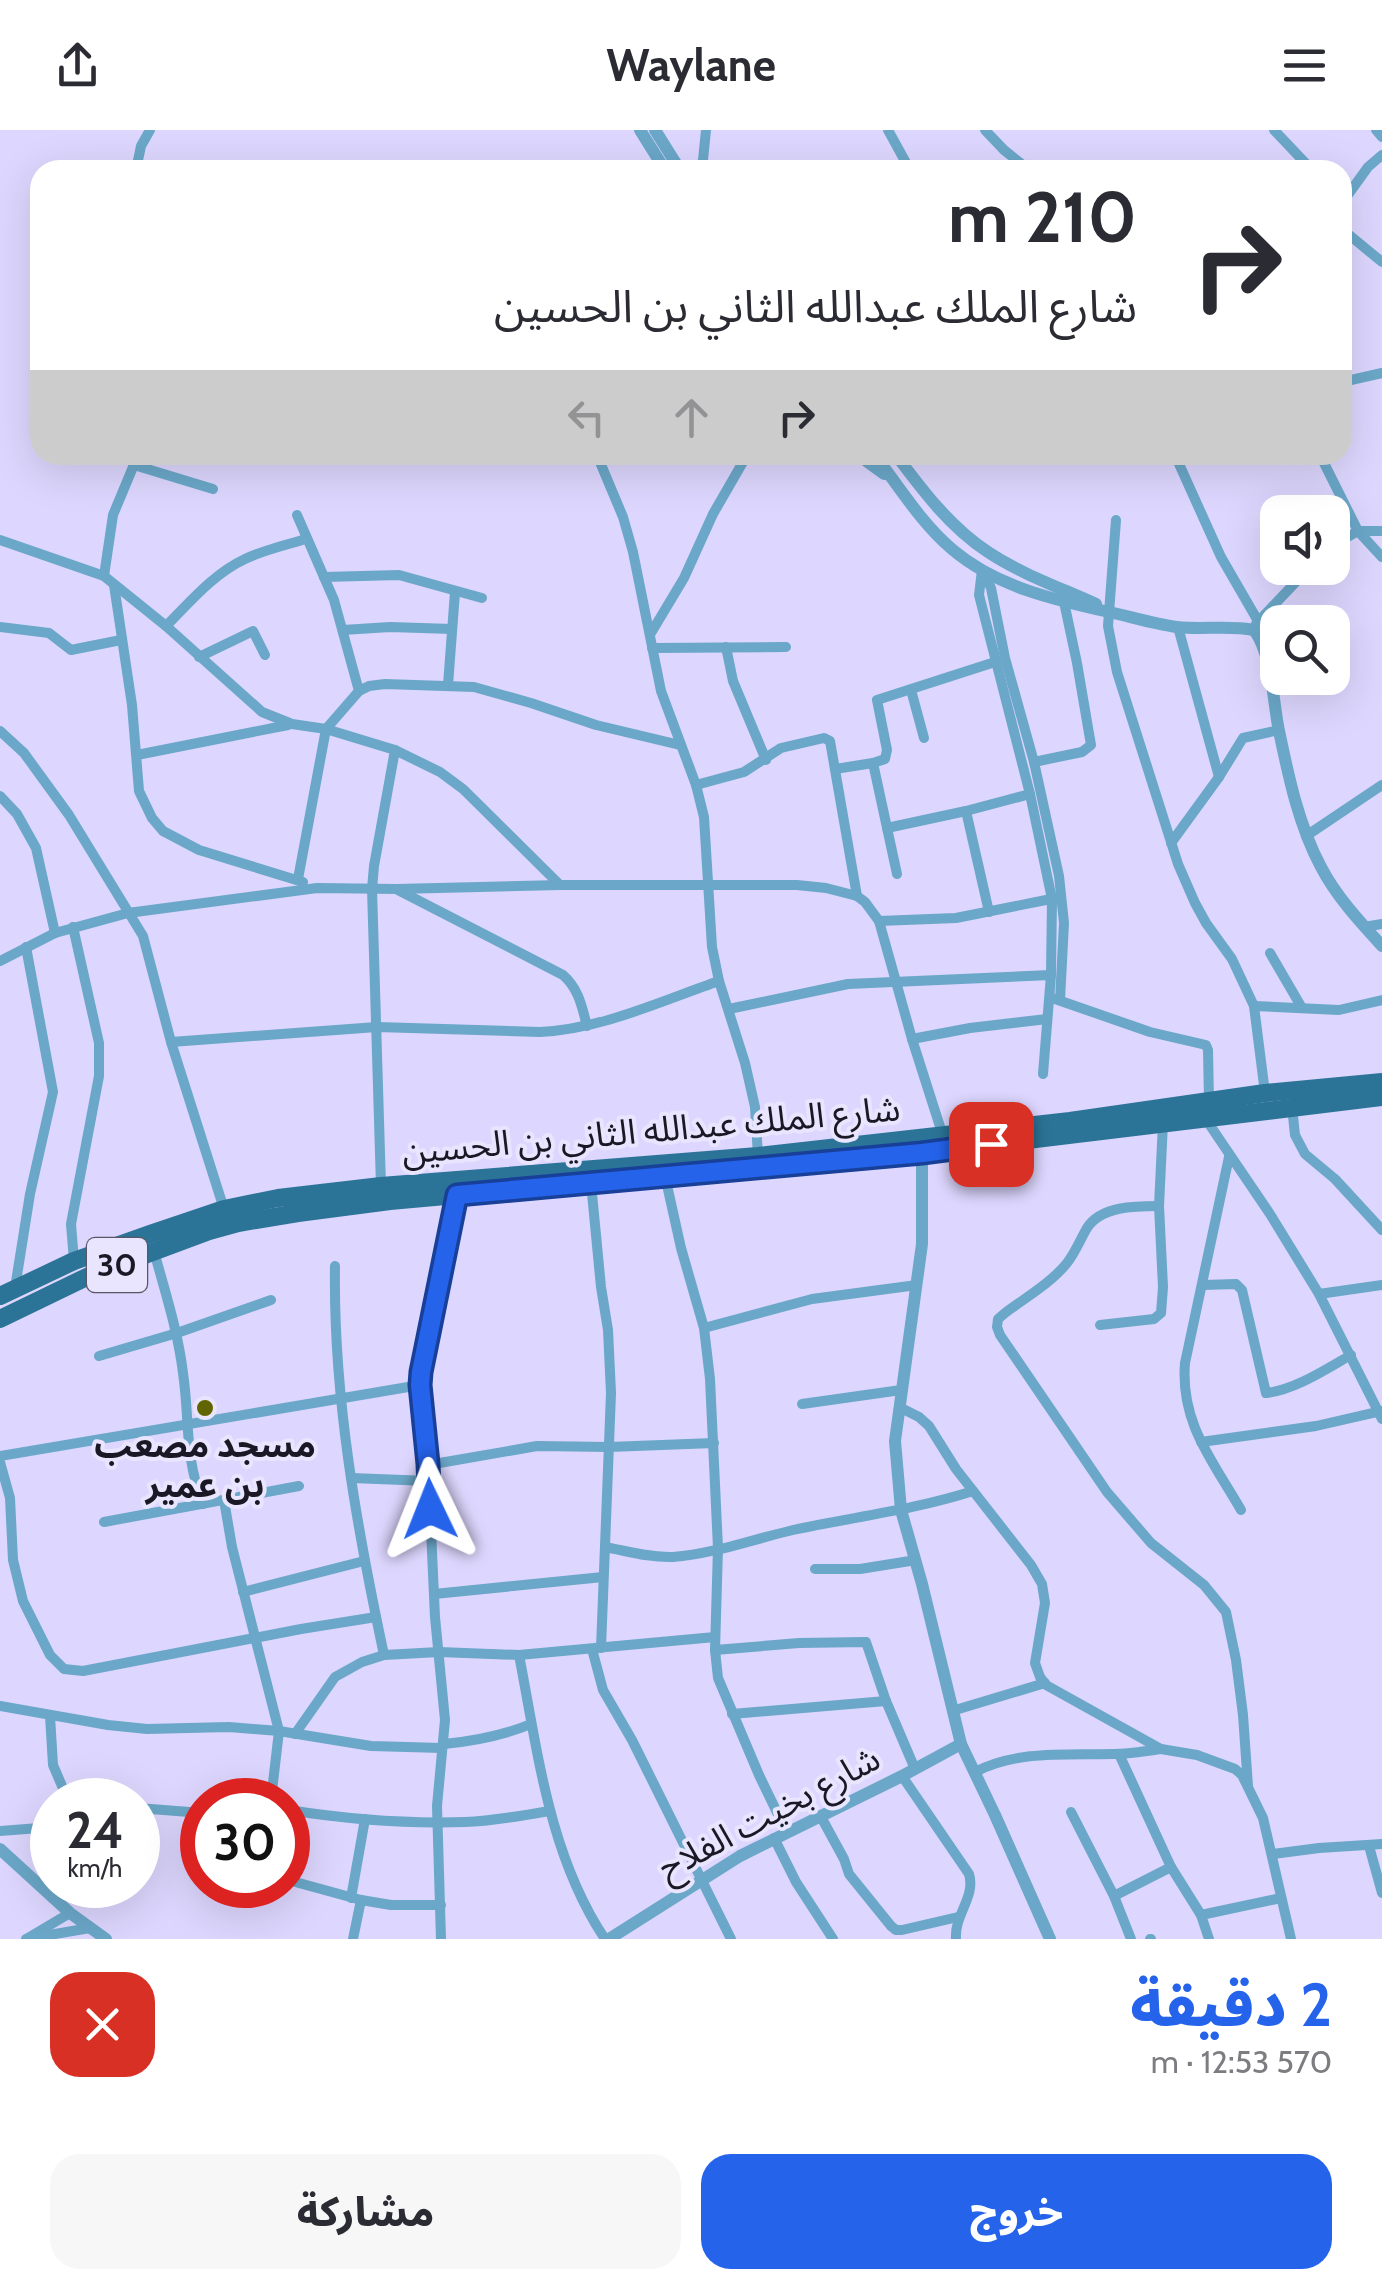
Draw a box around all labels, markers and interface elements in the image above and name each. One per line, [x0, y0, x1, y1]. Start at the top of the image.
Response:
icon: share [50, 38, 105, 93]
text: Waylane [606, 38, 776, 92]
icon: menu [1277, 38, 1332, 93]
text: 210 m [948, 174, 1137, 260]
icon: right [1172, 200, 1302, 330]
text: شارع الملك عبدالله الثاني بن الحسين [494, 279, 1137, 333]
icon: left [559, 390, 614, 445]
icon: ahead [664, 390, 719, 445]
icon: right [769, 390, 824, 445]
map controls [1260, 495, 1350, 695]
button: sound [1260, 495, 1350, 585]
button: search [1260, 605, 1350, 695]
street label: شارع الملك عبدالله الثاني بن الحسين [400, 1086, 902, 1179]
pin [949, 1102, 1034, 1187]
icon: arrive [964, 1117, 1019, 1172]
road number: 30 [87, 1238, 147, 1292]
marker: مسجد مصعب بن عمير [194, 1397, 216, 1419]
place label: مسجد مصعب بن عمير [94, 1423, 316, 1506]
position arrow [378, 1457, 482, 1561]
street label: شارع بخيت الفلاح [650, 1736, 889, 1893]
speed limit sign: 30 [180, 1778, 310, 1908]
text: 24 [66, 1800, 124, 1861]
text: km/h [68, 1853, 122, 1883]
text: 2 دقيقة [1130, 1968, 1332, 2041]
button: close [50, 1972, 155, 2077]
text: 570 m · 12:53 [1151, 2042, 1332, 2081]
button: مشاركة [50, 2154, 681, 2269]
button: خروج [701, 2154, 1332, 2269]

